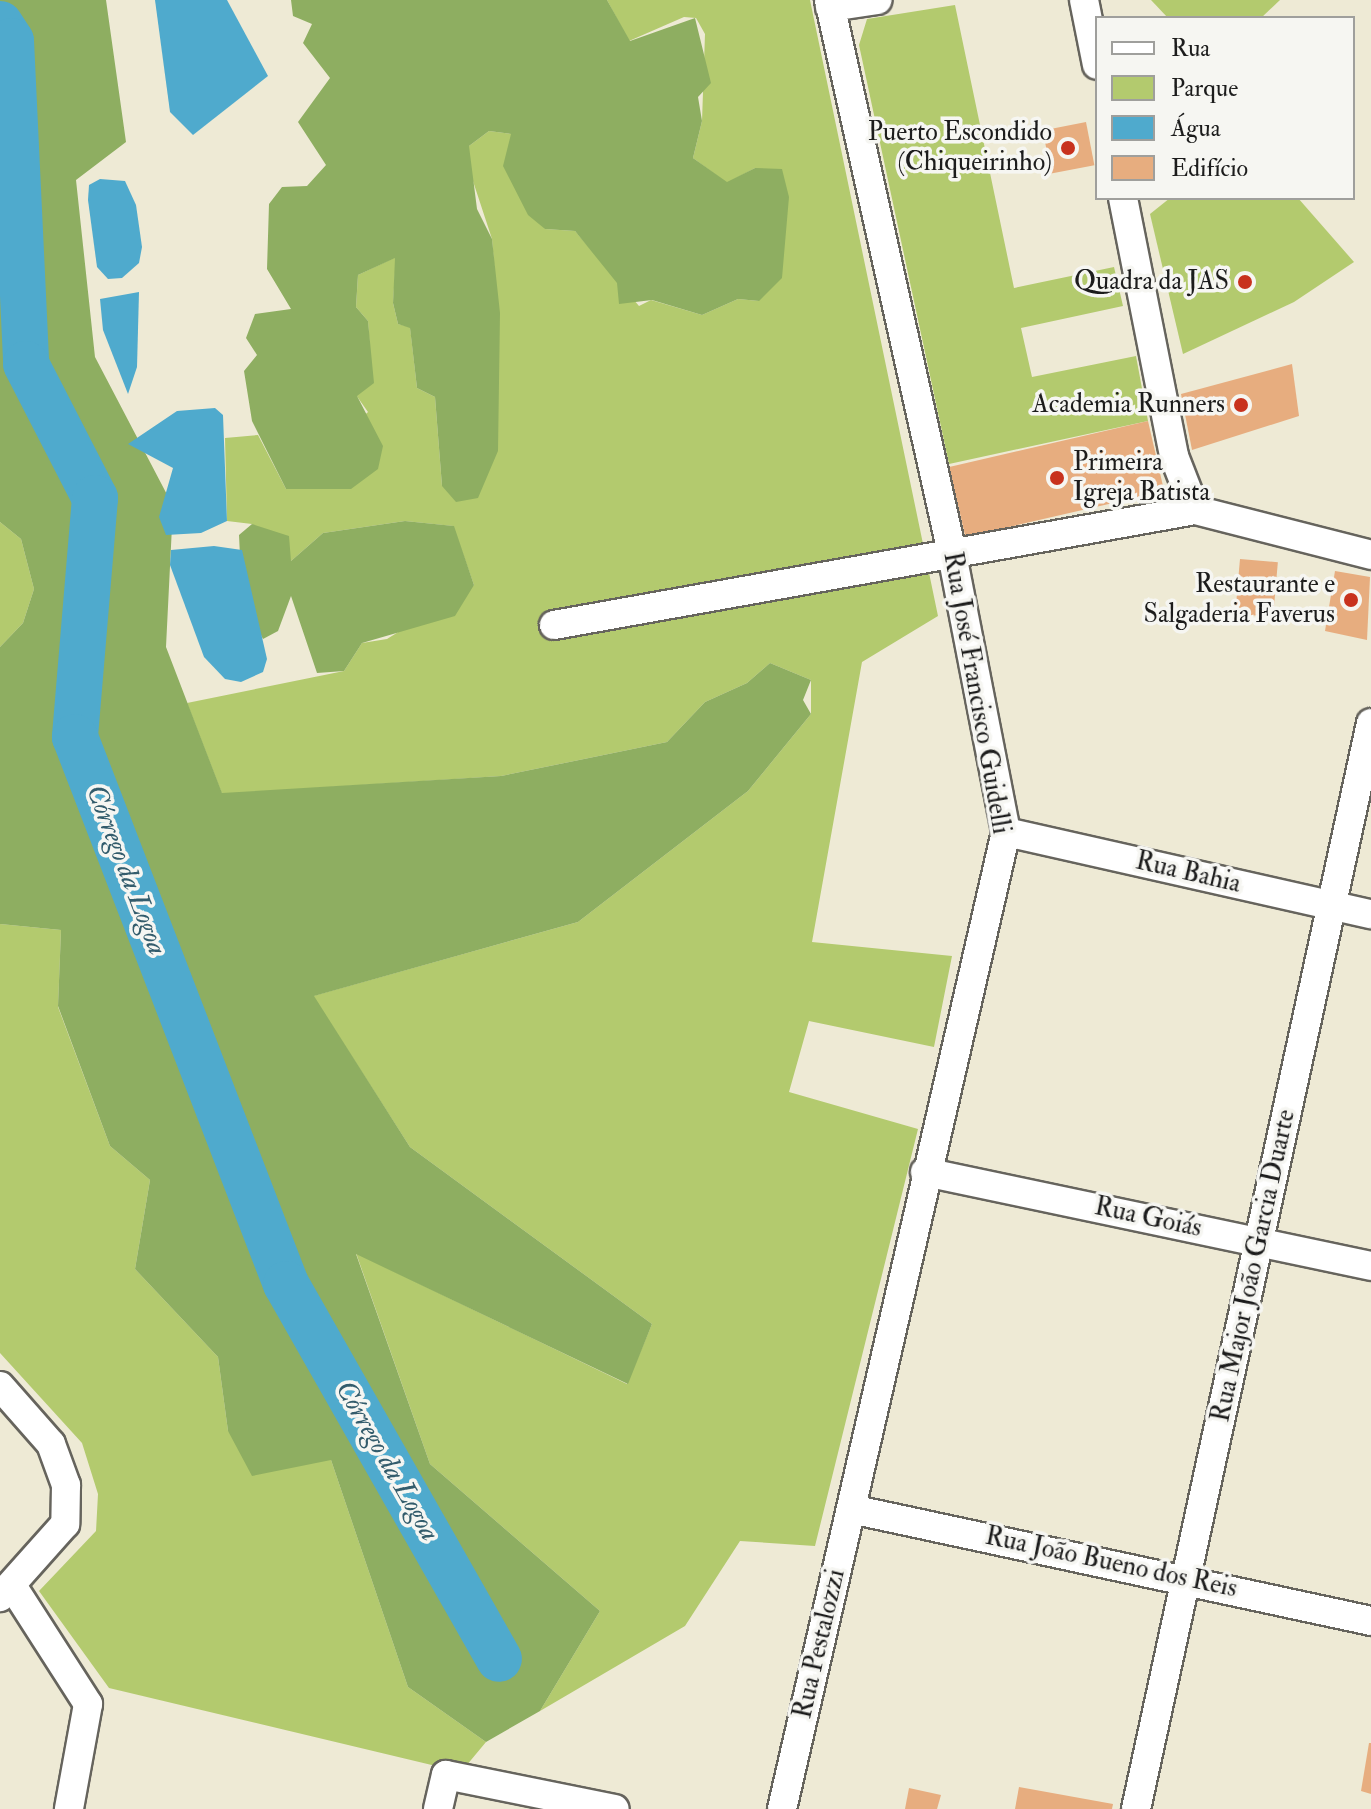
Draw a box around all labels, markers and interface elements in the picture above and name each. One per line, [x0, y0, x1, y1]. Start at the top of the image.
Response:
legend [1095, 16, 1355, 200]
text: Rua [1171, 33, 1210, 64]
text: Parque [1171, 73, 1238, 104]
text: Água [1171, 113, 1221, 144]
place label: Puerto Escondido (Chiqueirinho) [868, 117, 1052, 178]
marker: Puerto Escondido (Chiqueirinho) [1059, 139, 1077, 157]
text: Edifício [1171, 153, 1248, 184]
place label: Quadra da JAS [1074, 266, 1229, 298]
marker: Quadra da JAS [1236, 273, 1254, 291]
place label: Academia Runners [1032, 389, 1225, 421]
marker: Academia Runners [1232, 396, 1250, 414]
place label: Primeira Igreja Batista [1073, 447, 1210, 508]
marker: Primeira Igreja Batista [1048, 469, 1066, 487]
street label: Rua José Francisco Guidelli [936, 550, 1016, 836]
place label: Restaurante e Salgaderia Faverus [1143, 569, 1335, 630]
marker: Restaurante e Salgaderia Faverus [1342, 591, 1360, 609]
water label: Córrego da Logoa [78, 780, 174, 960]
street label: Rua Bahia [1132, 846, 1244, 900]
street label: Rua Major João Garcia Duarte [1206, 1107, 1302, 1425]
street label: Rua Goiás [1092, 1191, 1204, 1245]
water label: Córrego da Logoa [328, 1375, 446, 1547]
street label: Rua João Bueno dos Reis [982, 1521, 1240, 1605]
street label: Rua Pestalozzi [788, 1566, 852, 1722]

